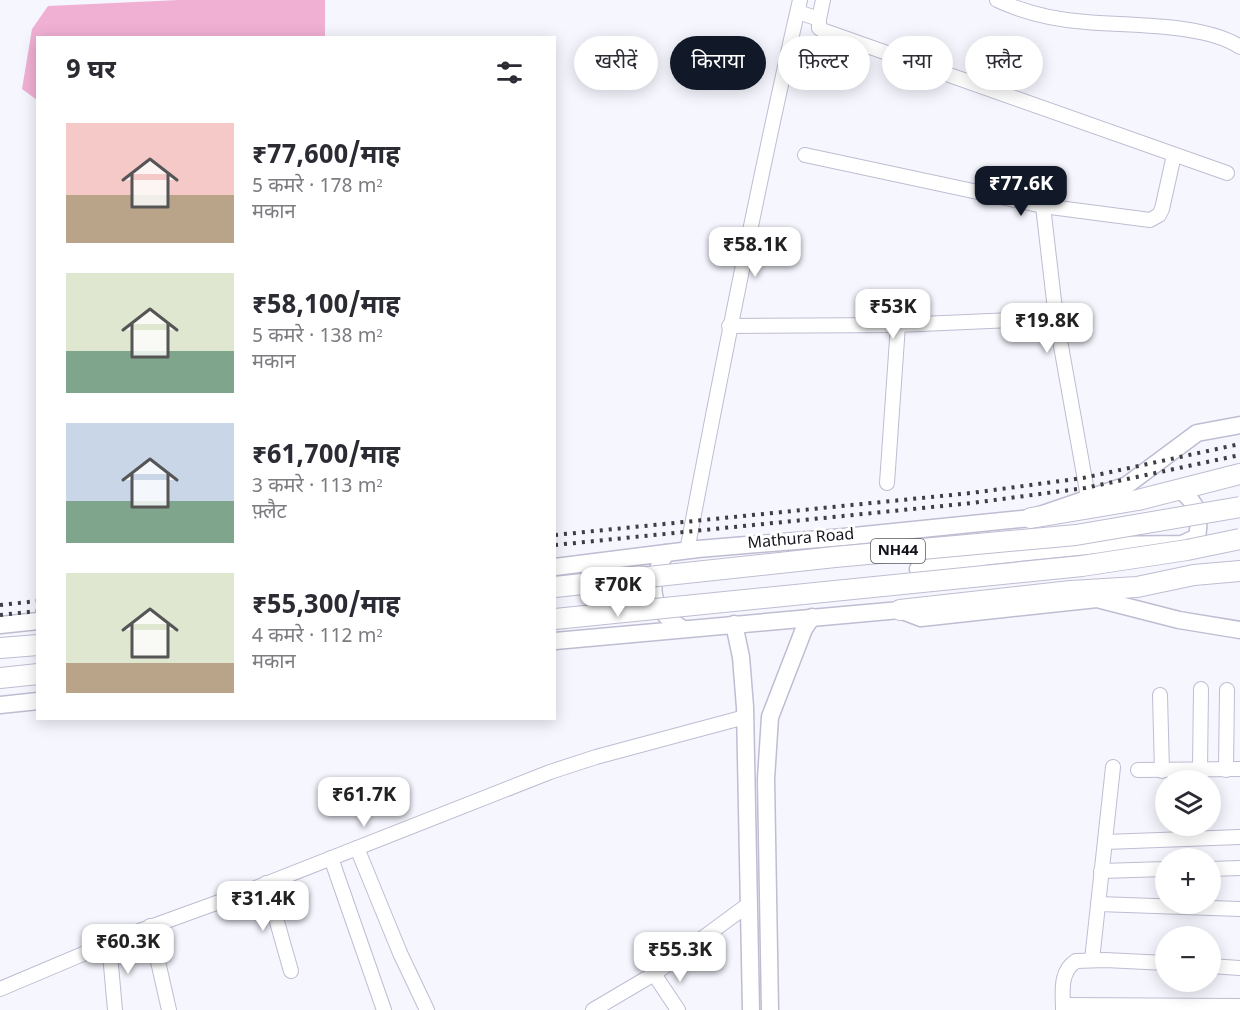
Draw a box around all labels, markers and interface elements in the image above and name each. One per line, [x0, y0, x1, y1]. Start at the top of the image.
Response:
chip: खरीदें [574, 36, 658, 90]
chip: किराया [670, 36, 766, 90]
chip: फ़िल्टर [778, 36, 870, 90]
chip: नया [882, 36, 953, 90]
chip: फ़्लैट [965, 36, 1043, 90]
text: 9 घर [66, 55, 116, 89]
icon: filters [493, 56, 526, 89]
text: ₹77,600/माह [252, 140, 400, 174]
icon: home [114, 147, 186, 219]
pin: ₹77.6K [972, 166, 1070, 217]
text: ₹77.6K [989, 172, 1053, 198]
text: 5 कमरे · 178 m² [252, 174, 382, 200]
text: मकान [252, 200, 296, 226]
pin: ₹58.1K [706, 227, 804, 278]
text: ₹58.1K [723, 233, 787, 259]
pin: ₹53K [857, 289, 929, 340]
text: ₹58,100/माह [252, 290, 400, 324]
text: ₹53K [869, 295, 917, 321]
icon: home [114, 297, 186, 369]
pin: ₹19.8K [998, 303, 1096, 354]
text: ₹19.8K [1015, 309, 1079, 335]
text: 5 कमरे · 138 m² [252, 324, 382, 350]
text: मकान [252, 350, 296, 376]
text: ₹61,700/माह [252, 440, 400, 474]
icon: home [114, 447, 186, 519]
text: 3 कमरे · 113 m² [252, 474, 382, 500]
text: फ़्लैट [252, 500, 287, 526]
street label: Mathura Road [747, 525, 855, 555]
road number: NH44 [871, 539, 925, 563]
pin: ₹70K [582, 567, 654, 618]
text: ₹70K [594, 573, 642, 599]
text: ₹55,300/माह [252, 590, 400, 624]
icon: home [114, 597, 186, 669]
text: 4 कमरे · 112 m² [252, 624, 382, 650]
text: मकान [252, 650, 296, 676]
map controls [1155, 770, 1221, 992]
button: layers [1155, 770, 1221, 836]
pin: ₹61.7K [315, 777, 413, 828]
text: ₹61.7K [332, 783, 396, 809]
button: + [1155, 848, 1221, 914]
pin: ₹31.4K [214, 881, 312, 932]
text: ₹31.4K [231, 887, 295, 913]
pin: ₹60.3K [79, 924, 177, 975]
button: − [1155, 926, 1221, 992]
text: ₹60.3K [96, 930, 160, 956]
pin: ₹55.3K [631, 932, 729, 983]
text: ₹55.3K [648, 938, 712, 964]

